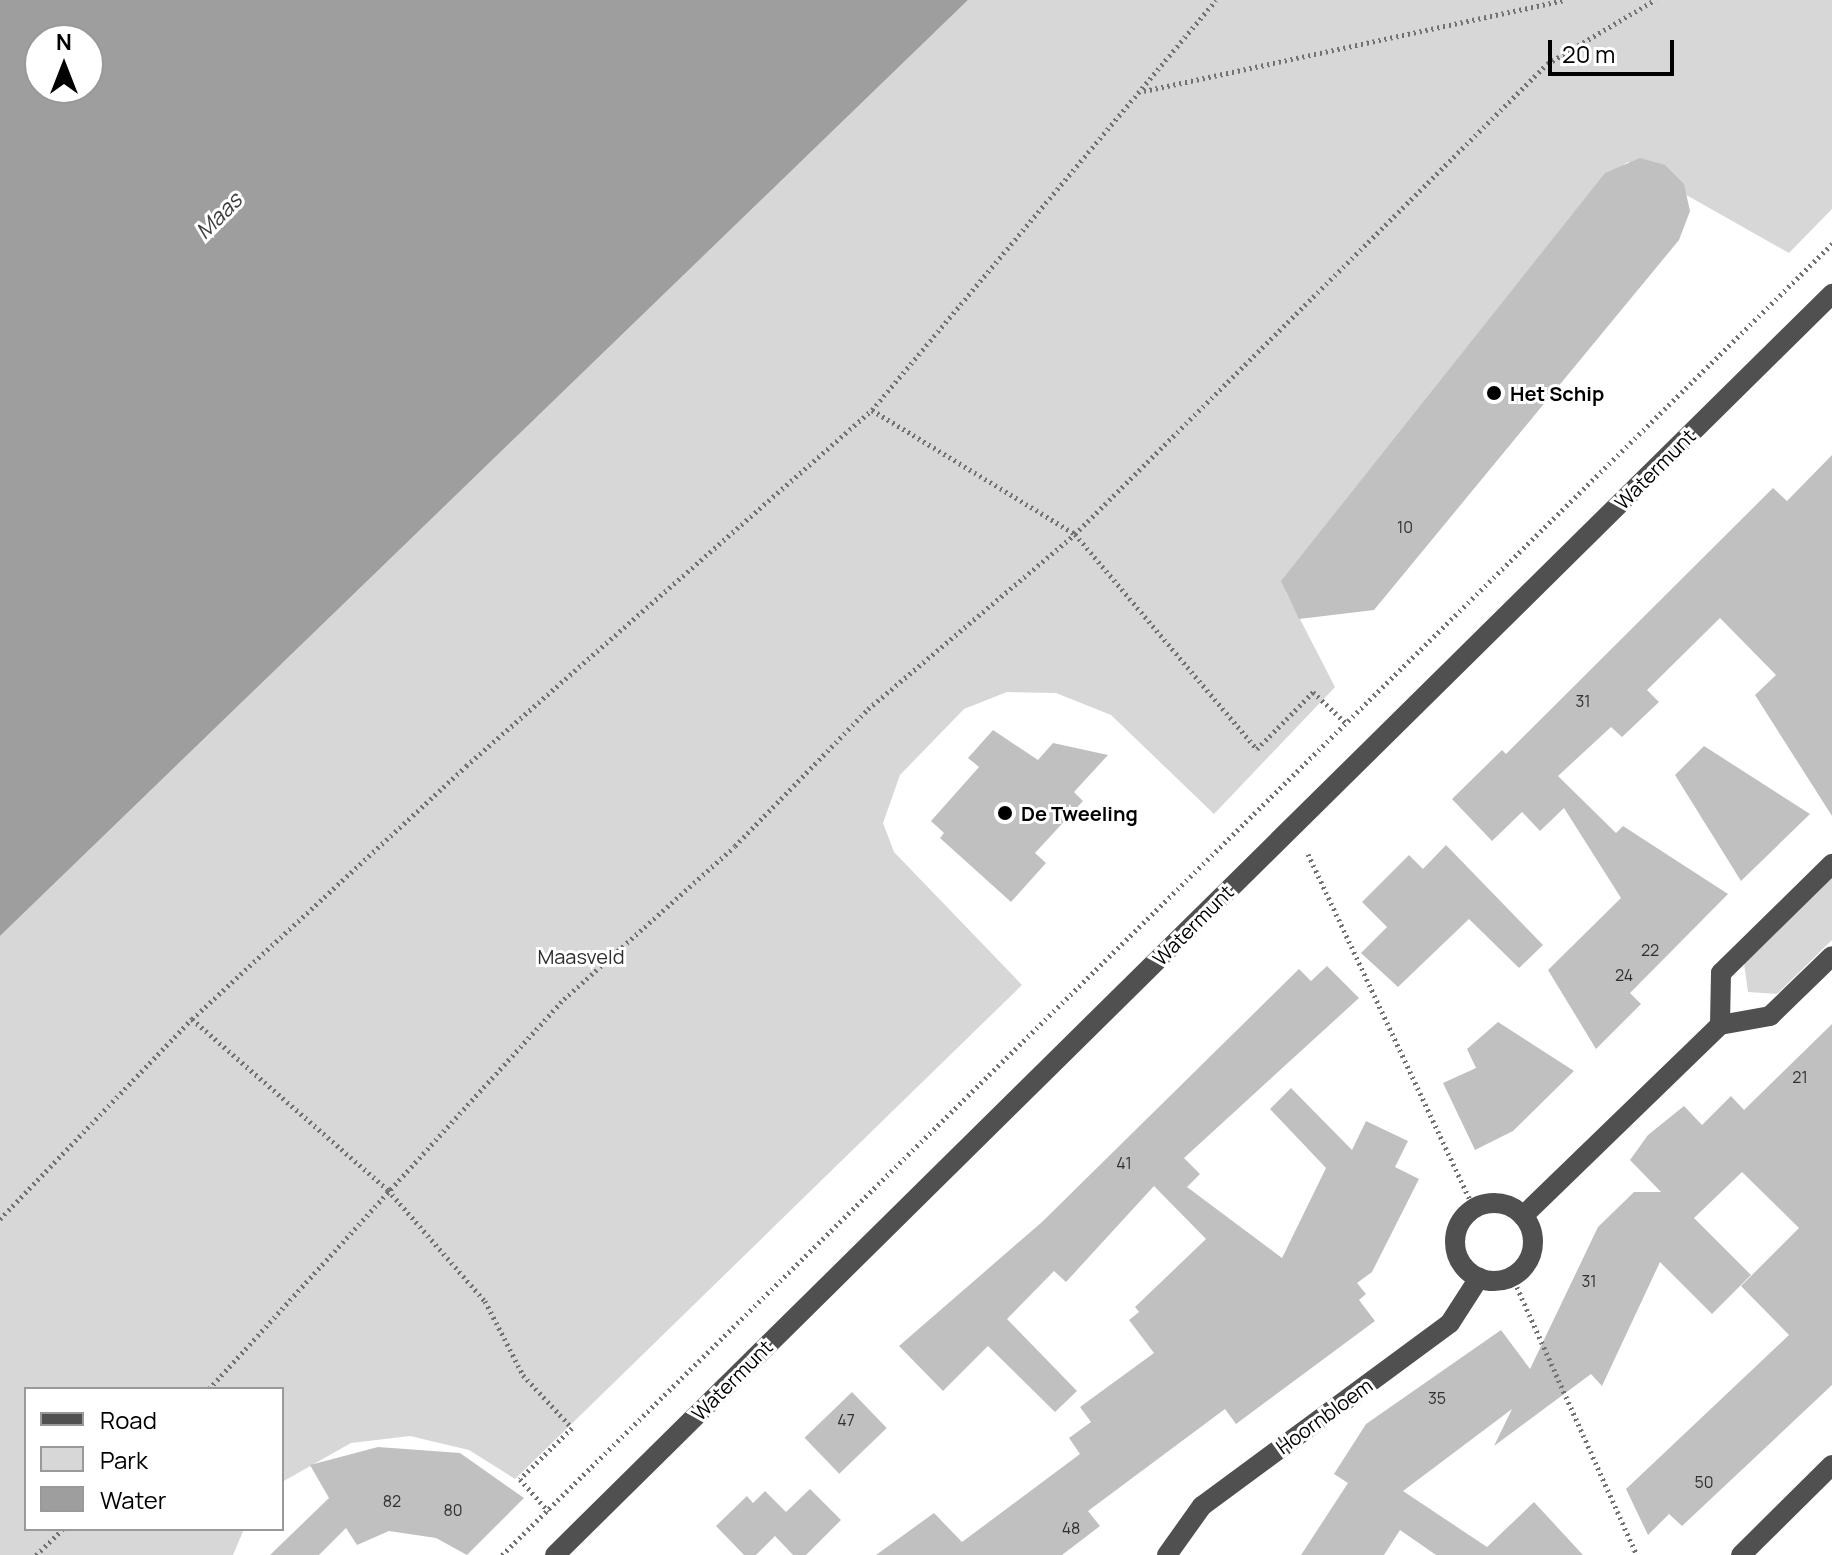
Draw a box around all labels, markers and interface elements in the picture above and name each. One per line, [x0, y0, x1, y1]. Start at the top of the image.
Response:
north arrow [24, 24, 104, 104]
scale bar [1552, 24, 1678, 74]
text: N [56, 27, 72, 57]
text: 20 m [1562, 37, 1615, 70]
water label: Maas [190, 187, 248, 245]
place label: Het Schip [1510, 381, 1604, 405]
marker: Het Schip [1485, 384, 1503, 402]
street label: Watermunt [1610, 424, 1700, 514]
house number: 10 [1397, 517, 1413, 537]
house number: 31 [1575, 691, 1591, 711]
place label: De Tweeling [1021, 801, 1138, 825]
marker: De Tweeling [996, 804, 1014, 822]
street label: Watermunt [1148, 880, 1238, 970]
house number: 22 [1641, 940, 1659, 960]
park label: Maasveld [537, 944, 625, 968]
house number: 24 [1615, 965, 1633, 985]
house number: 21 [1792, 1067, 1808, 1087]
house number: 41 [1116, 1153, 1132, 1173]
house number: 31 [1581, 1271, 1597, 1291]
street label: Watermunt [687, 1335, 777, 1425]
street label: Hoornbloem [1271, 1373, 1377, 1459]
legend [24, 1387, 284, 1531]
house number: 35 [1428, 1388, 1446, 1408]
text: Road [100, 1403, 157, 1436]
house number: 47 [837, 1410, 855, 1430]
text: Park [100, 1443, 148, 1476]
house number: 50 [1695, 1472, 1713, 1492]
text: Water [100, 1483, 167, 1516]
house number: 82 [383, 1491, 401, 1511]
house number: 80 [443, 1500, 463, 1520]
house number: 48 [1062, 1518, 1080, 1538]

